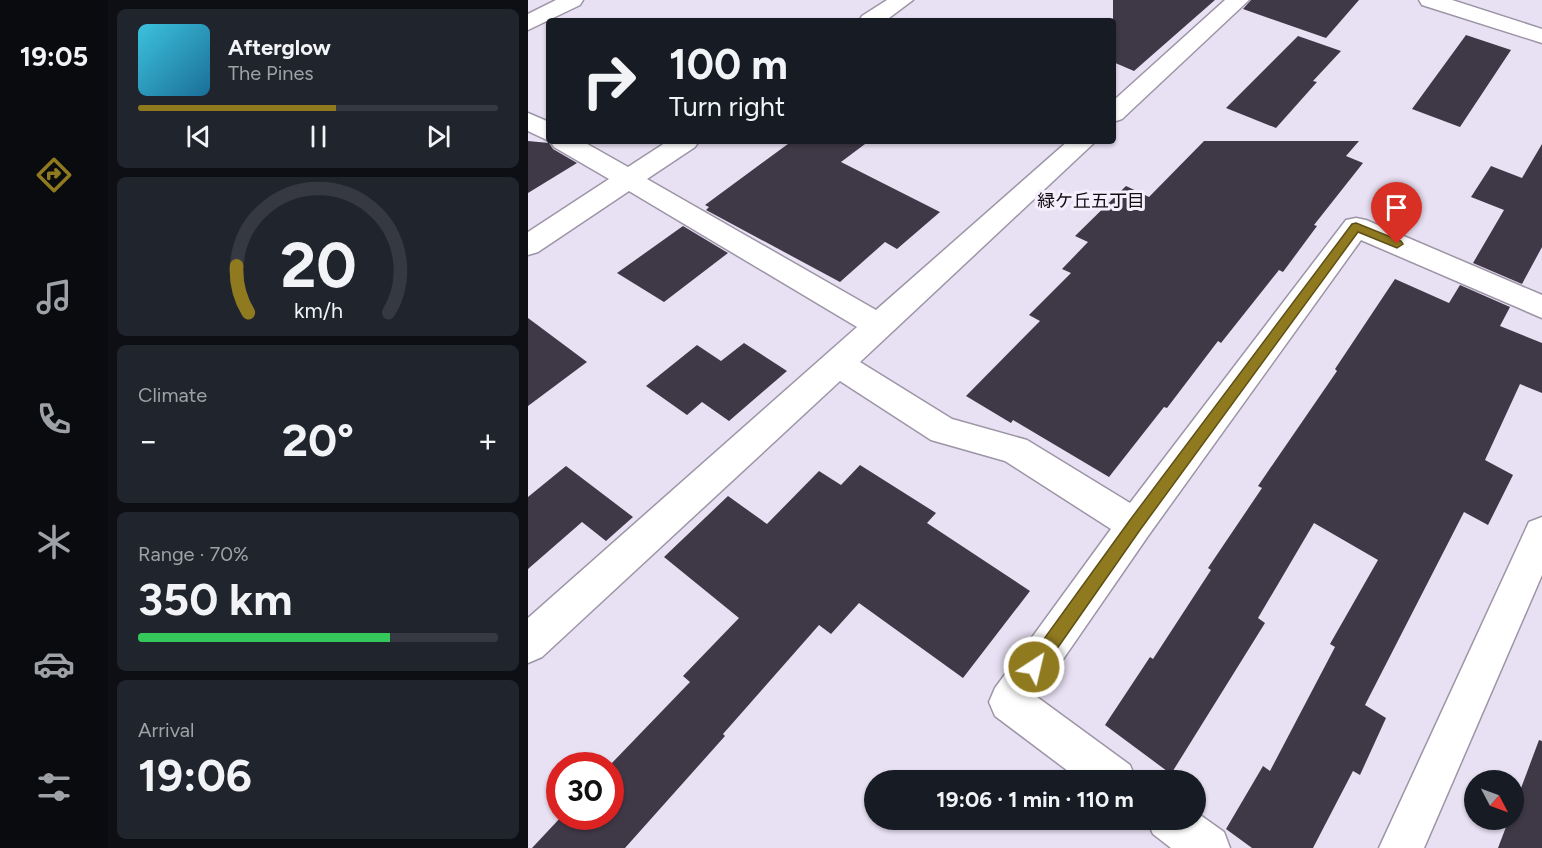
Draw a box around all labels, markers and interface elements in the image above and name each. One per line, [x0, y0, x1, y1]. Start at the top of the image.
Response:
text: Afterglow [228, 34, 331, 61]
text: 100 m [669, 39, 788, 90]
text: 19:05 [20, 40, 88, 73]
icon: right [570, 42, 648, 120]
text: The Pines [228, 61, 314, 85]
text: Turn right [669, 90, 785, 123]
icon: previous [182, 120, 215, 153]
icon: pause [302, 120, 335, 153]
icon: next [422, 120, 455, 153]
icon: directions [33, 154, 75, 196]
pin [1371, 182, 1422, 244]
district label: 緑ケ丘五丁目 [1037, 190, 1145, 212]
icon: arrive [1380, 191, 1413, 224]
text: 20 [280, 228, 356, 303]
icon: music [33, 276, 75, 318]
text: km/h [294, 299, 342, 324]
text: Climate [138, 383, 207, 407]
icon: phone [33, 398, 75, 440]
text: 20° [282, 413, 354, 467]
text: − [138, 421, 159, 460]
text: + [477, 421, 498, 460]
icon: climate [33, 521, 75, 563]
text: Range · 70% [138, 542, 249, 566]
text: 350 km [138, 572, 293, 626]
position arrow [1002, 635, 1066, 699]
icon: car [33, 643, 75, 685]
text: Arrival [138, 718, 194, 742]
text: 19:06 [138, 748, 252, 802]
speed limit sign: 30 [546, 752, 624, 830]
icon: filters [33, 766, 75, 808]
north arrow [1464, 770, 1524, 830]
map controls [1464, 770, 1524, 830]
text: 19:06 · 1 min · 110 m [936, 786, 1134, 813]

